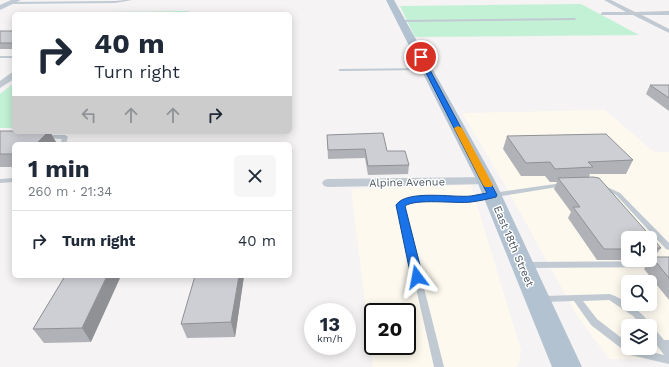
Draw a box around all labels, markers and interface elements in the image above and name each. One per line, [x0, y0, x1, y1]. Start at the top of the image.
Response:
text: 40 m [94, 27, 164, 60]
icon: right [28, 28, 80, 80]
pin [404, 40, 438, 74]
icon: arrive [410, 46, 432, 68]
text: Turn right [94, 61, 180, 82]
icon: left [78, 104, 100, 126]
icon: ahead [120, 104, 142, 126]
icon: ahead [162, 104, 184, 126]
icon: right [204, 104, 226, 126]
text: 1 min [28, 155, 90, 183]
button: close [234, 155, 276, 197]
street label: Alpine Avenue [369, 175, 445, 190]
text: 260 m · 21:34 [28, 184, 112, 199]
street label: East 18th Street [491, 204, 537, 289]
icon: right [28, 230, 50, 252]
map controls [621, 231, 657, 355]
button: sound [621, 231, 657, 267]
text: Turn right [62, 232, 135, 250]
text: 40 m [238, 232, 276, 250]
position arrow [396, 256, 438, 298]
button: search [621, 275, 657, 311]
speed limit sign: 20 [364, 303, 416, 355]
text: 13 [320, 312, 340, 336]
button: layers [621, 319, 657, 355]
text: km/h [317, 333, 343, 344]

